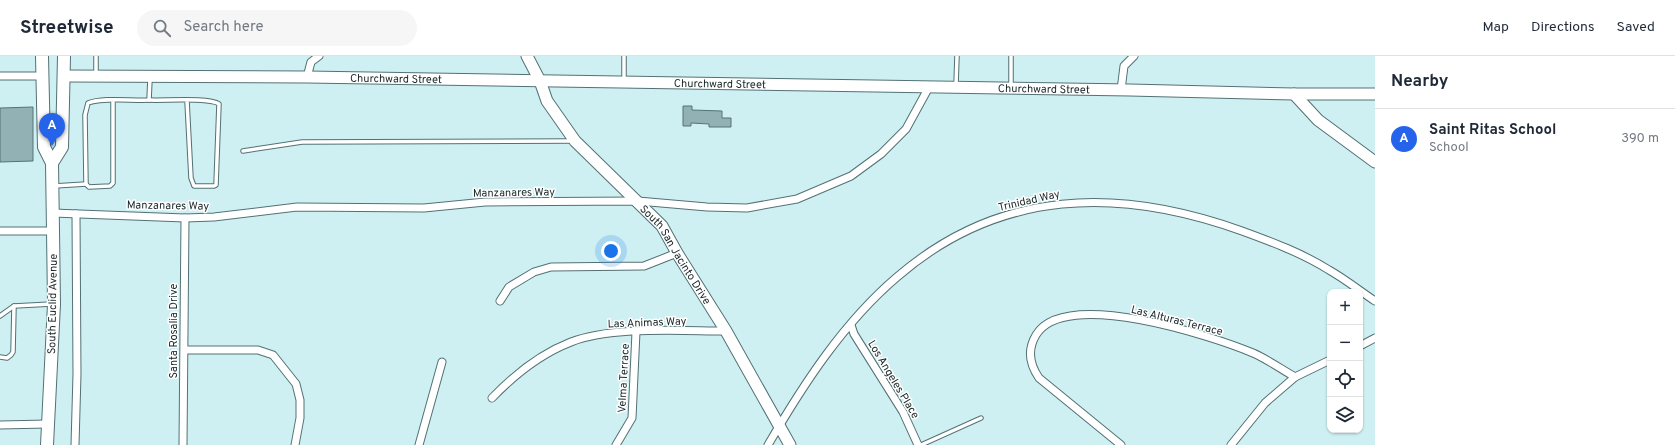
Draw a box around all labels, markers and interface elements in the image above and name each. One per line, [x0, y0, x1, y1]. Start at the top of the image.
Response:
search box [137, 10, 417, 46]
text: Streetwise [20, 16, 113, 40]
icon: search [151, 17, 173, 39]
text: Search here [183, 18, 264, 37]
text: Map [1483, 19, 1509, 36]
text: Directions [1531, 19, 1595, 36]
text: Saved [1617, 19, 1655, 36]
text: Nearby [1391, 71, 1448, 93]
street label: Churchward Street [350, 72, 442, 87]
street label: Churchward Street [674, 77, 766, 92]
street label: Churchward Street [998, 82, 1090, 97]
pin: A [39, 113, 65, 146]
text: Saint Ritas School [1429, 121, 1556, 140]
text: A [1399, 131, 1409, 147]
text: 390 m [1621, 131, 1659, 147]
text: School [1429, 140, 1469, 156]
street label: Manzanares Way [473, 185, 555, 201]
street label: Trinidad Way [997, 187, 1062, 215]
street label: Manzanares Way [127, 198, 209, 214]
street label: South San Jacinto Drive [637, 202, 714, 308]
your location [601, 241, 621, 261]
street label: South Euclid Avenue [45, 254, 61, 354]
street label: Santa Rosalia Drive [167, 283, 181, 378]
map controls [1327, 289, 1363, 433]
button: + [1327, 289, 1363, 325]
street label: Las Alturas Terrace [1129, 303, 1224, 339]
street label: Las Animas Way [607, 315, 687, 331]
button: − [1327, 325, 1363, 361]
street label: Los Angeles Place [864, 338, 922, 421]
street label: Velma Terrace [615, 343, 633, 413]
button: locate [1327, 361, 1363, 397]
button: layers [1327, 397, 1363, 433]

